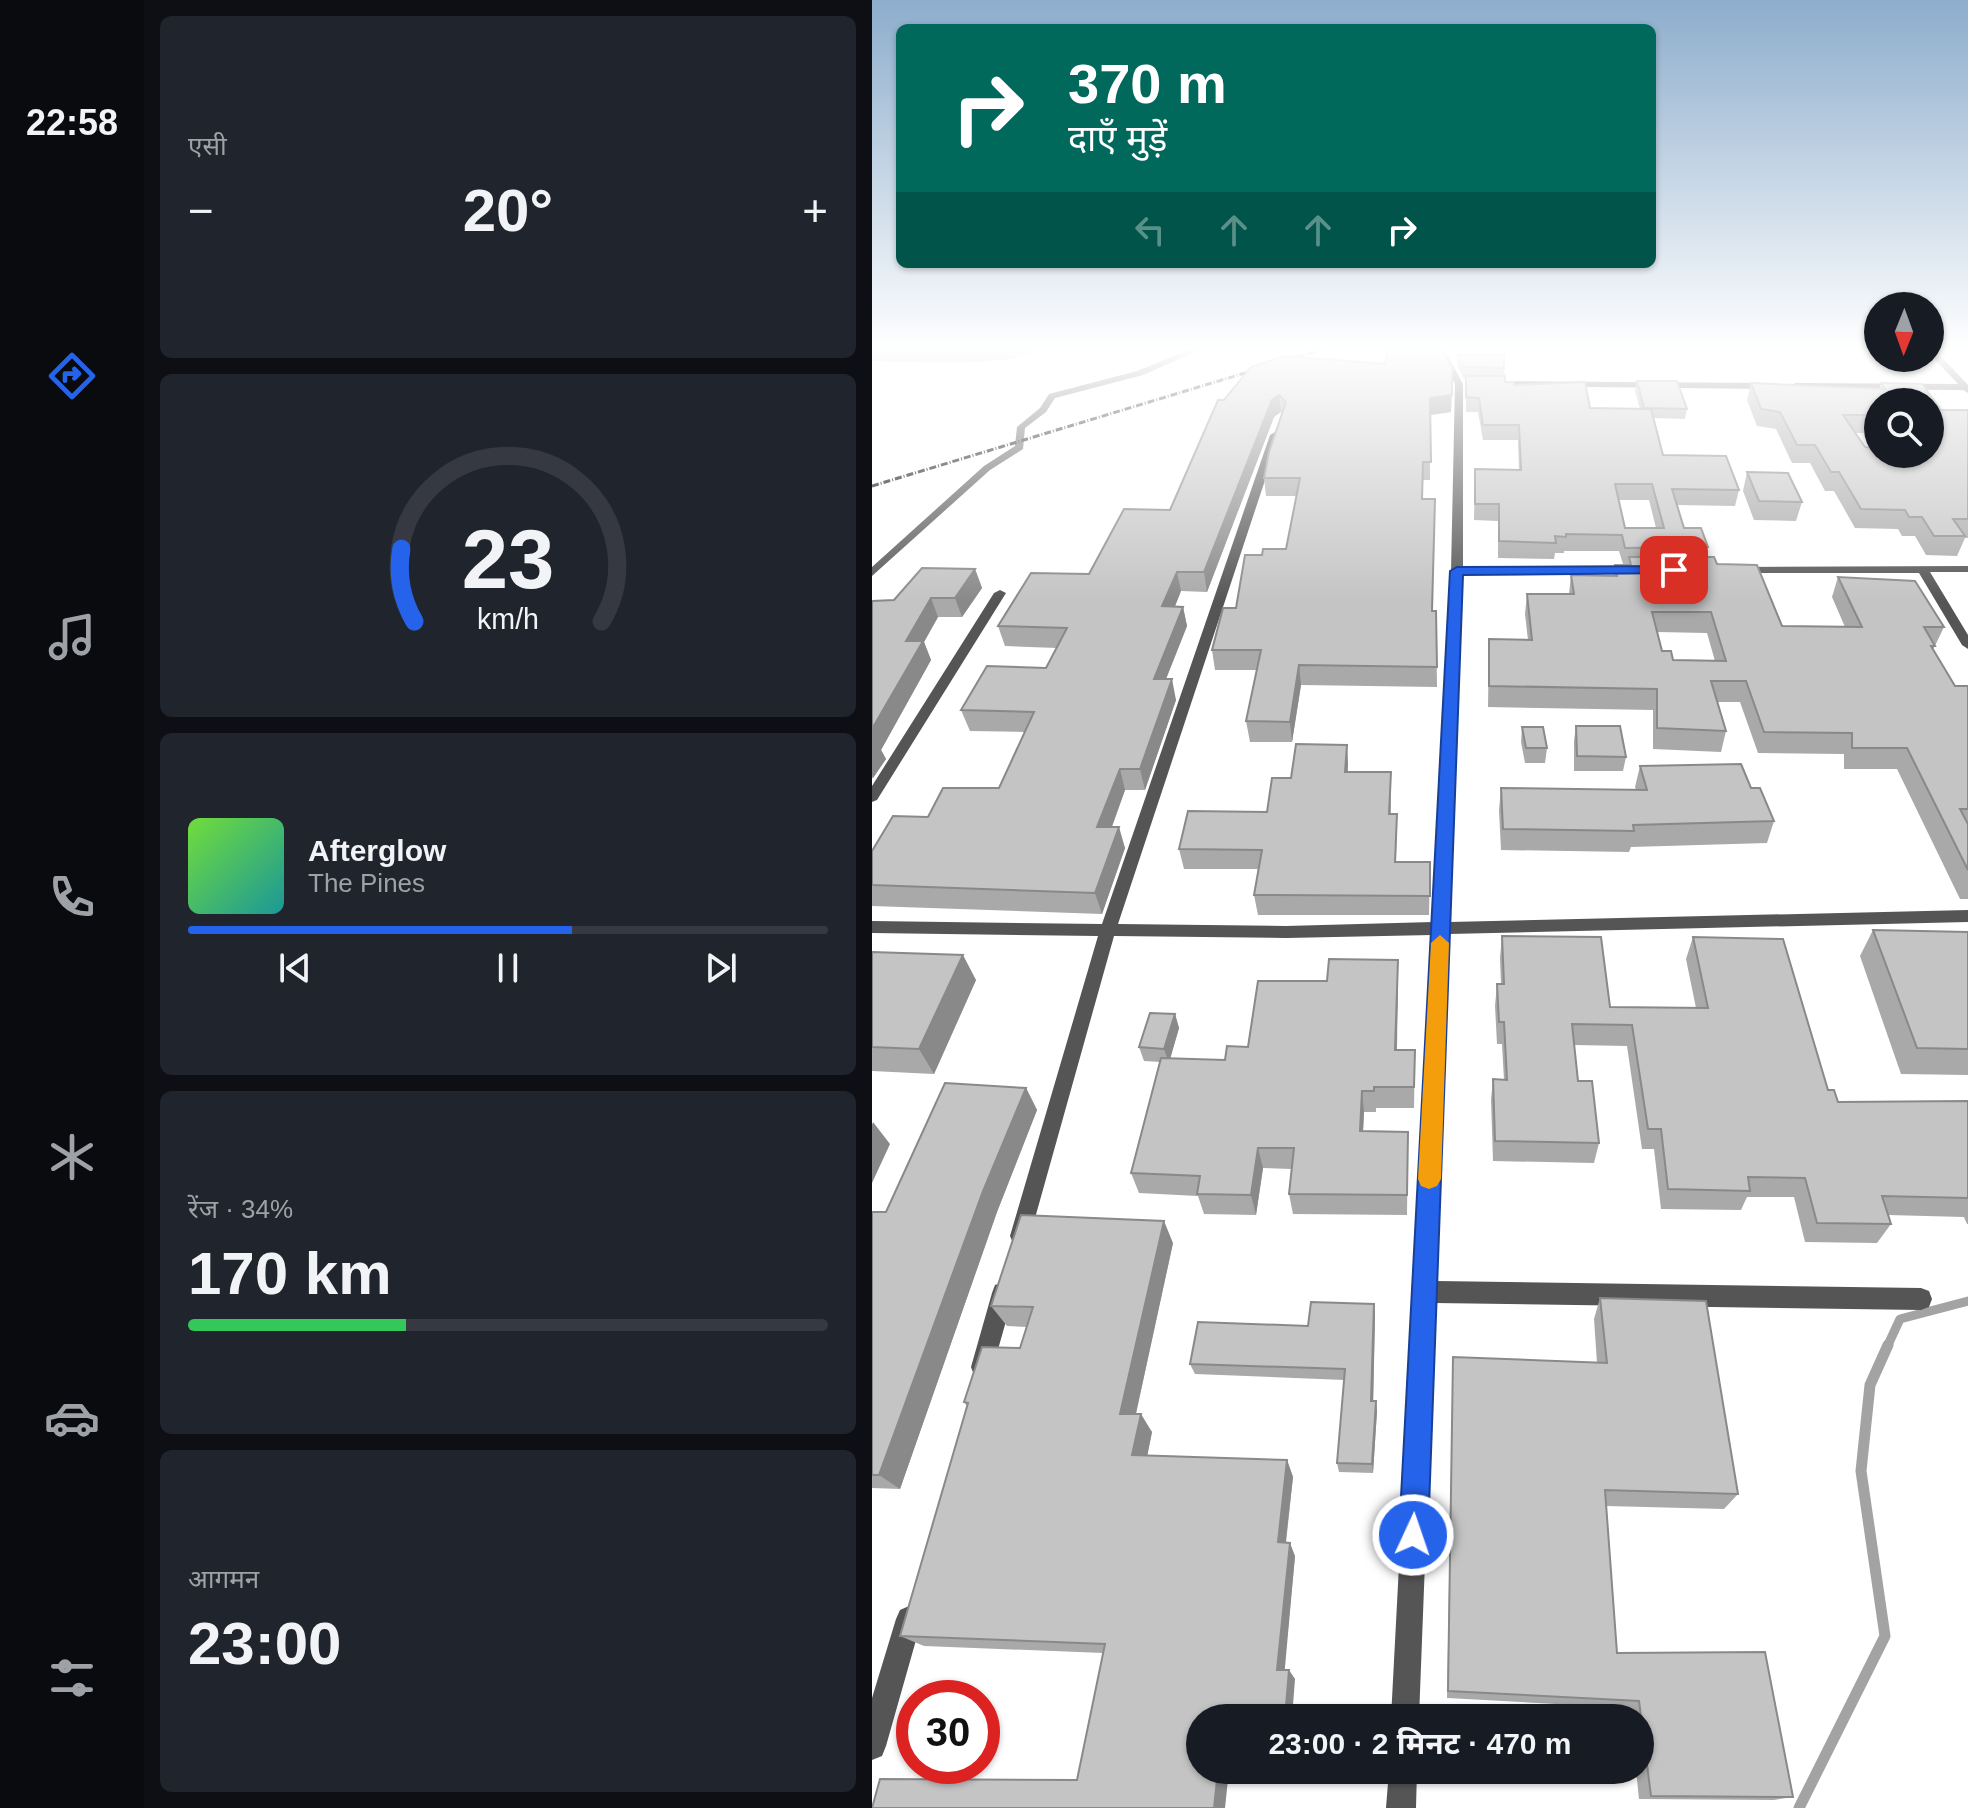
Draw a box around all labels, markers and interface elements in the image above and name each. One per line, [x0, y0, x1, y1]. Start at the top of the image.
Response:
text: 370 m [1068, 52, 1227, 115]
icon: right [936, 56, 1040, 160]
text: 22:58 [26, 102, 118, 143]
text: दाएँ मुड़ें [1068, 118, 1167, 159]
text: एसी [188, 131, 227, 161]
text: 20° [463, 177, 553, 244]
text: − [188, 186, 214, 235]
text: + [802, 186, 828, 235]
icon: left [1128, 208, 1172, 252]
icon: ahead [1212, 208, 1256, 252]
icon: ahead [1296, 208, 1340, 252]
icon: right [1380, 208, 1424, 252]
north arrow [1864, 292, 1944, 372]
map controls [1864, 292, 1944, 468]
icon: directions [44, 348, 100, 404]
button: search [1864, 388, 1944, 468]
text: 23 [462, 512, 554, 605]
pin [1640, 536, 1708, 604]
icon: arrive [1652, 548, 1696, 592]
text: km/h [477, 603, 539, 635]
icon: music [44, 609, 100, 665]
text: Afterglow [308, 834, 446, 867]
text: The Pines [308, 868, 425, 898]
icon: phone [44, 869, 100, 925]
icon: previous [273, 946, 317, 990]
icon: pause [486, 946, 530, 990]
icon: next [699, 946, 743, 990]
icon: climate [44, 1129, 100, 1185]
text: रेंज · 34% [188, 1194, 293, 1224]
text: 170 km [188, 1240, 392, 1307]
icon: car [44, 1390, 100, 1446]
position arrow [1371, 1493, 1455, 1577]
text: आगमन [188, 1564, 259, 1594]
text: 23:00 [188, 1610, 341, 1677]
icon: filters [44, 1650, 100, 1706]
speed limit sign: 30 [896, 1680, 1000, 1784]
text: 23:00 · 2 मिनट · 470 m [1268, 1727, 1572, 1760]

